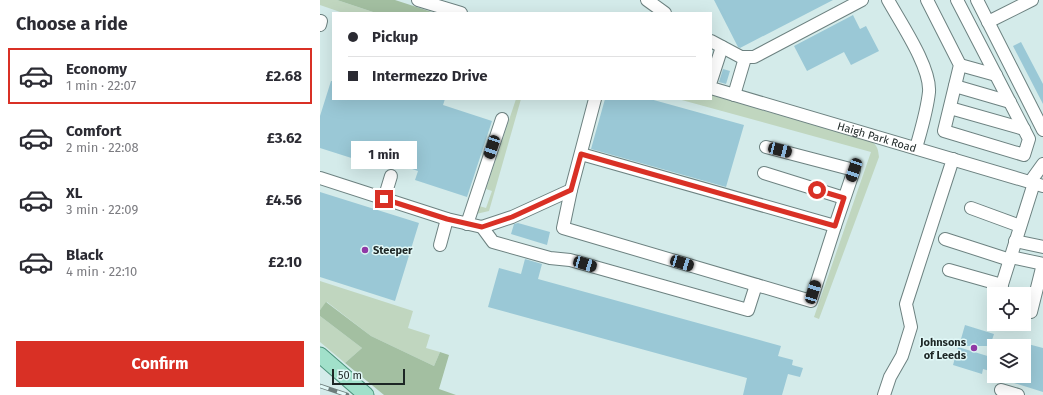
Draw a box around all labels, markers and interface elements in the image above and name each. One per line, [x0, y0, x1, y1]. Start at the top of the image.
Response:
text: Choose a ride [16, 13, 128, 35]
text: Pickup [372, 28, 418, 46]
icon: car [18, 58, 54, 94]
text: Economy [66, 60, 127, 78]
text: £2.68 [266, 67, 302, 85]
text: Intermezzo Drive [372, 67, 488, 85]
text: 1 min · 22:07 [66, 78, 136, 93]
street label: Haigh Park Road [836, 119, 918, 155]
icon: car [18, 120, 54, 156]
text: Comfort [66, 122, 122, 140]
text: £3.62 [267, 129, 302, 147]
car [483, 134, 501, 160]
text: 2 min · 22:08 [66, 140, 139, 155]
callout: 1 min [351, 141, 417, 169]
car [767, 141, 793, 159]
text: 1 min [368, 147, 400, 162]
car [844, 157, 864, 183]
route start [808, 181, 826, 199]
icon: car [18, 182, 54, 218]
text: XL [66, 184, 82, 202]
route end [375, 190, 393, 208]
text: £4.56 [266, 191, 302, 209]
text: 3 min · 22:09 [66, 202, 138, 217]
icon: car [18, 244, 54, 280]
place label: Steeper [373, 244, 413, 257]
marker: Steeper [360, 245, 370, 255]
text: Black [66, 246, 103, 264]
text: £2.10 [268, 253, 302, 271]
car [669, 254, 695, 272]
car [572, 255, 598, 273]
text: 4 min · 22:10 [66, 264, 137, 279]
car [804, 279, 822, 305]
map controls [987, 287, 1031, 383]
button: locate [987, 287, 1031, 331]
place label: Johnsons of Leeds [919, 336, 967, 362]
button: layers [987, 339, 1031, 383]
button: Confirm [16, 341, 304, 387]
marker: Johnsons of Leeds [969, 343, 979, 353]
scale bar [332, 367, 405, 386]
text: 50 m [338, 369, 362, 382]

